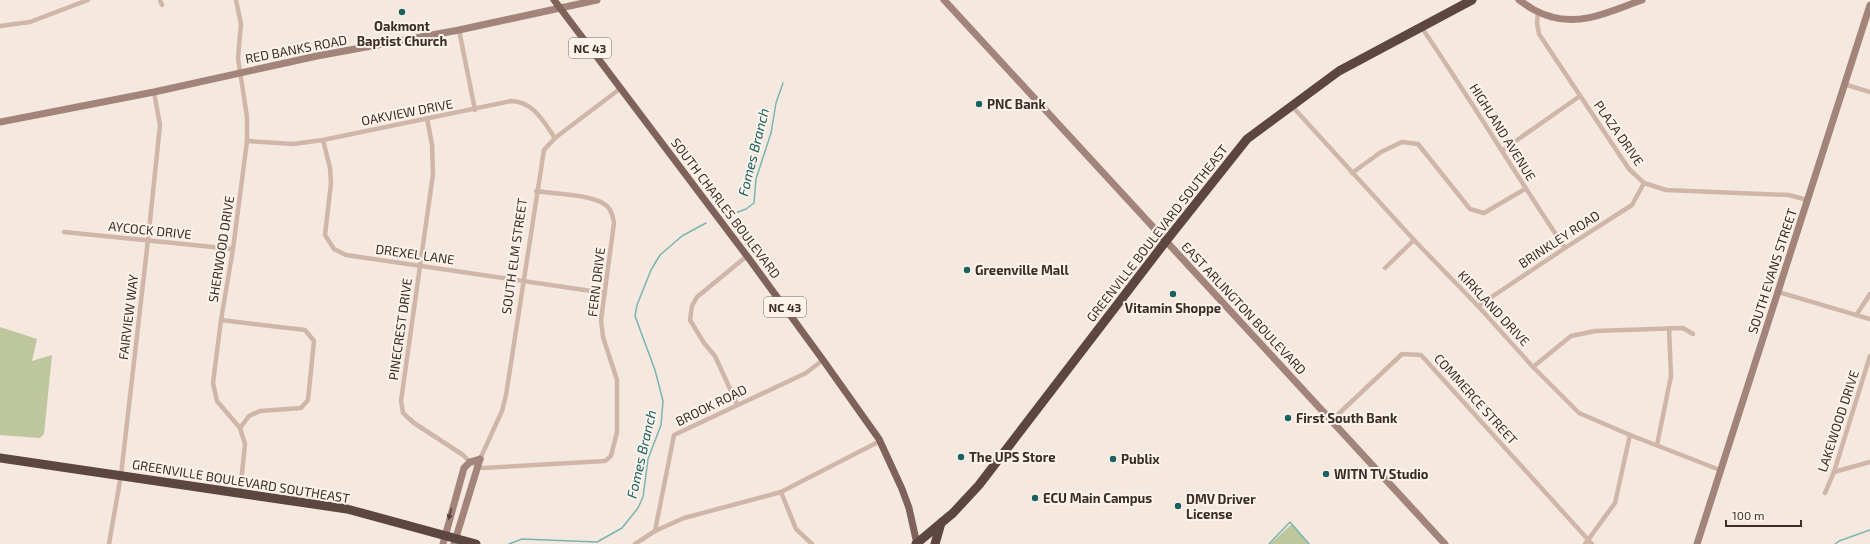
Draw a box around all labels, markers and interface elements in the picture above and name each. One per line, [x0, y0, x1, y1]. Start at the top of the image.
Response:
marker: Oakmont Baptist Church [397, 7, 407, 17]
place label: Oakmont Baptist Church [357, 18, 447, 49]
street label: RED BANKS ROAD [244, 31, 348, 67]
road number: NC 43 [569, 38, 611, 58]
street label: HIGHLAND AVENUE [1467, 80, 1539, 184]
street label: OAKVIEW DRIVE [360, 95, 454, 129]
place label: PNC Bank [987, 96, 1046, 112]
street label: PLAZA DRIVE [1591, 97, 1647, 169]
marker: PNC Bank [974, 99, 984, 109]
water label: Fomes Branch [734, 106, 772, 198]
street label: SOUTH CHARLES BOULEVARD [668, 135, 784, 281]
street label: GREENVILLE BOULEVARD SOUTHEAST [1083, 141, 1231, 325]
street label: SHERWOOD DRIVE [205, 195, 237, 303]
street label: SOUTH ELM STREET [498, 197, 530, 315]
street label: SOUTH EVANS STREET [1744, 206, 1800, 336]
street label: BRINKLEY ROAD [1515, 207, 1603, 271]
street label: AYCOCK DRIVE [108, 218, 192, 242]
street label: EAST ARLINGTON BOULEVARD [1178, 238, 1310, 378]
street label: DREXEL LANE [374, 241, 456, 267]
street label: FERN DRIVE [584, 246, 608, 318]
place label: Greenville Mall [975, 262, 1070, 278]
marker: Greenville Mall [962, 265, 972, 275]
street label: KIRKLAND DRIVE [1455, 267, 1533, 349]
street label: FAIRVIEW WAY [115, 273, 141, 361]
street label: PINECREST DRIVE [385, 277, 415, 381]
marker: Vitamin Shoppe [1168, 289, 1178, 299]
road number: NC 43 [764, 297, 806, 317]
place label: Vitamin Shoppe [1125, 300, 1221, 316]
street label: COMMERCE STREET [1431, 350, 1521, 448]
street label: LAKEWOOD DRIVE [1814, 368, 1862, 474]
street label: BROOK ROAD [673, 381, 749, 429]
water label: Fomes Branch [623, 408, 659, 500]
place label: First South Bank [1296, 410, 1398, 426]
marker: First South Bank [1283, 413, 1293, 423]
place label: The UPS Store [969, 449, 1056, 465]
place label: Publix [1121, 451, 1160, 467]
marker: The UPS Store [956, 452, 966, 462]
marker: Publix [1108, 454, 1118, 464]
street label: GREENVILLE BOULEVARD SOUTHEAST [131, 456, 352, 506]
place label: WITN TV Studio [1334, 466, 1429, 482]
marker: WITN TV Studio [1321, 469, 1331, 479]
place label: ECU Main Campus [1043, 490, 1152, 506]
place label: DMV Driver License [1186, 491, 1256, 522]
marker: ECU Main Campus [1030, 493, 1040, 503]
marker: DMV Driver License [1173, 501, 1183, 511]
scale bar [1726, 502, 1801, 528]
text: 100 m [1732, 508, 1764, 522]
one-way arrow [447, 509, 453, 521]

